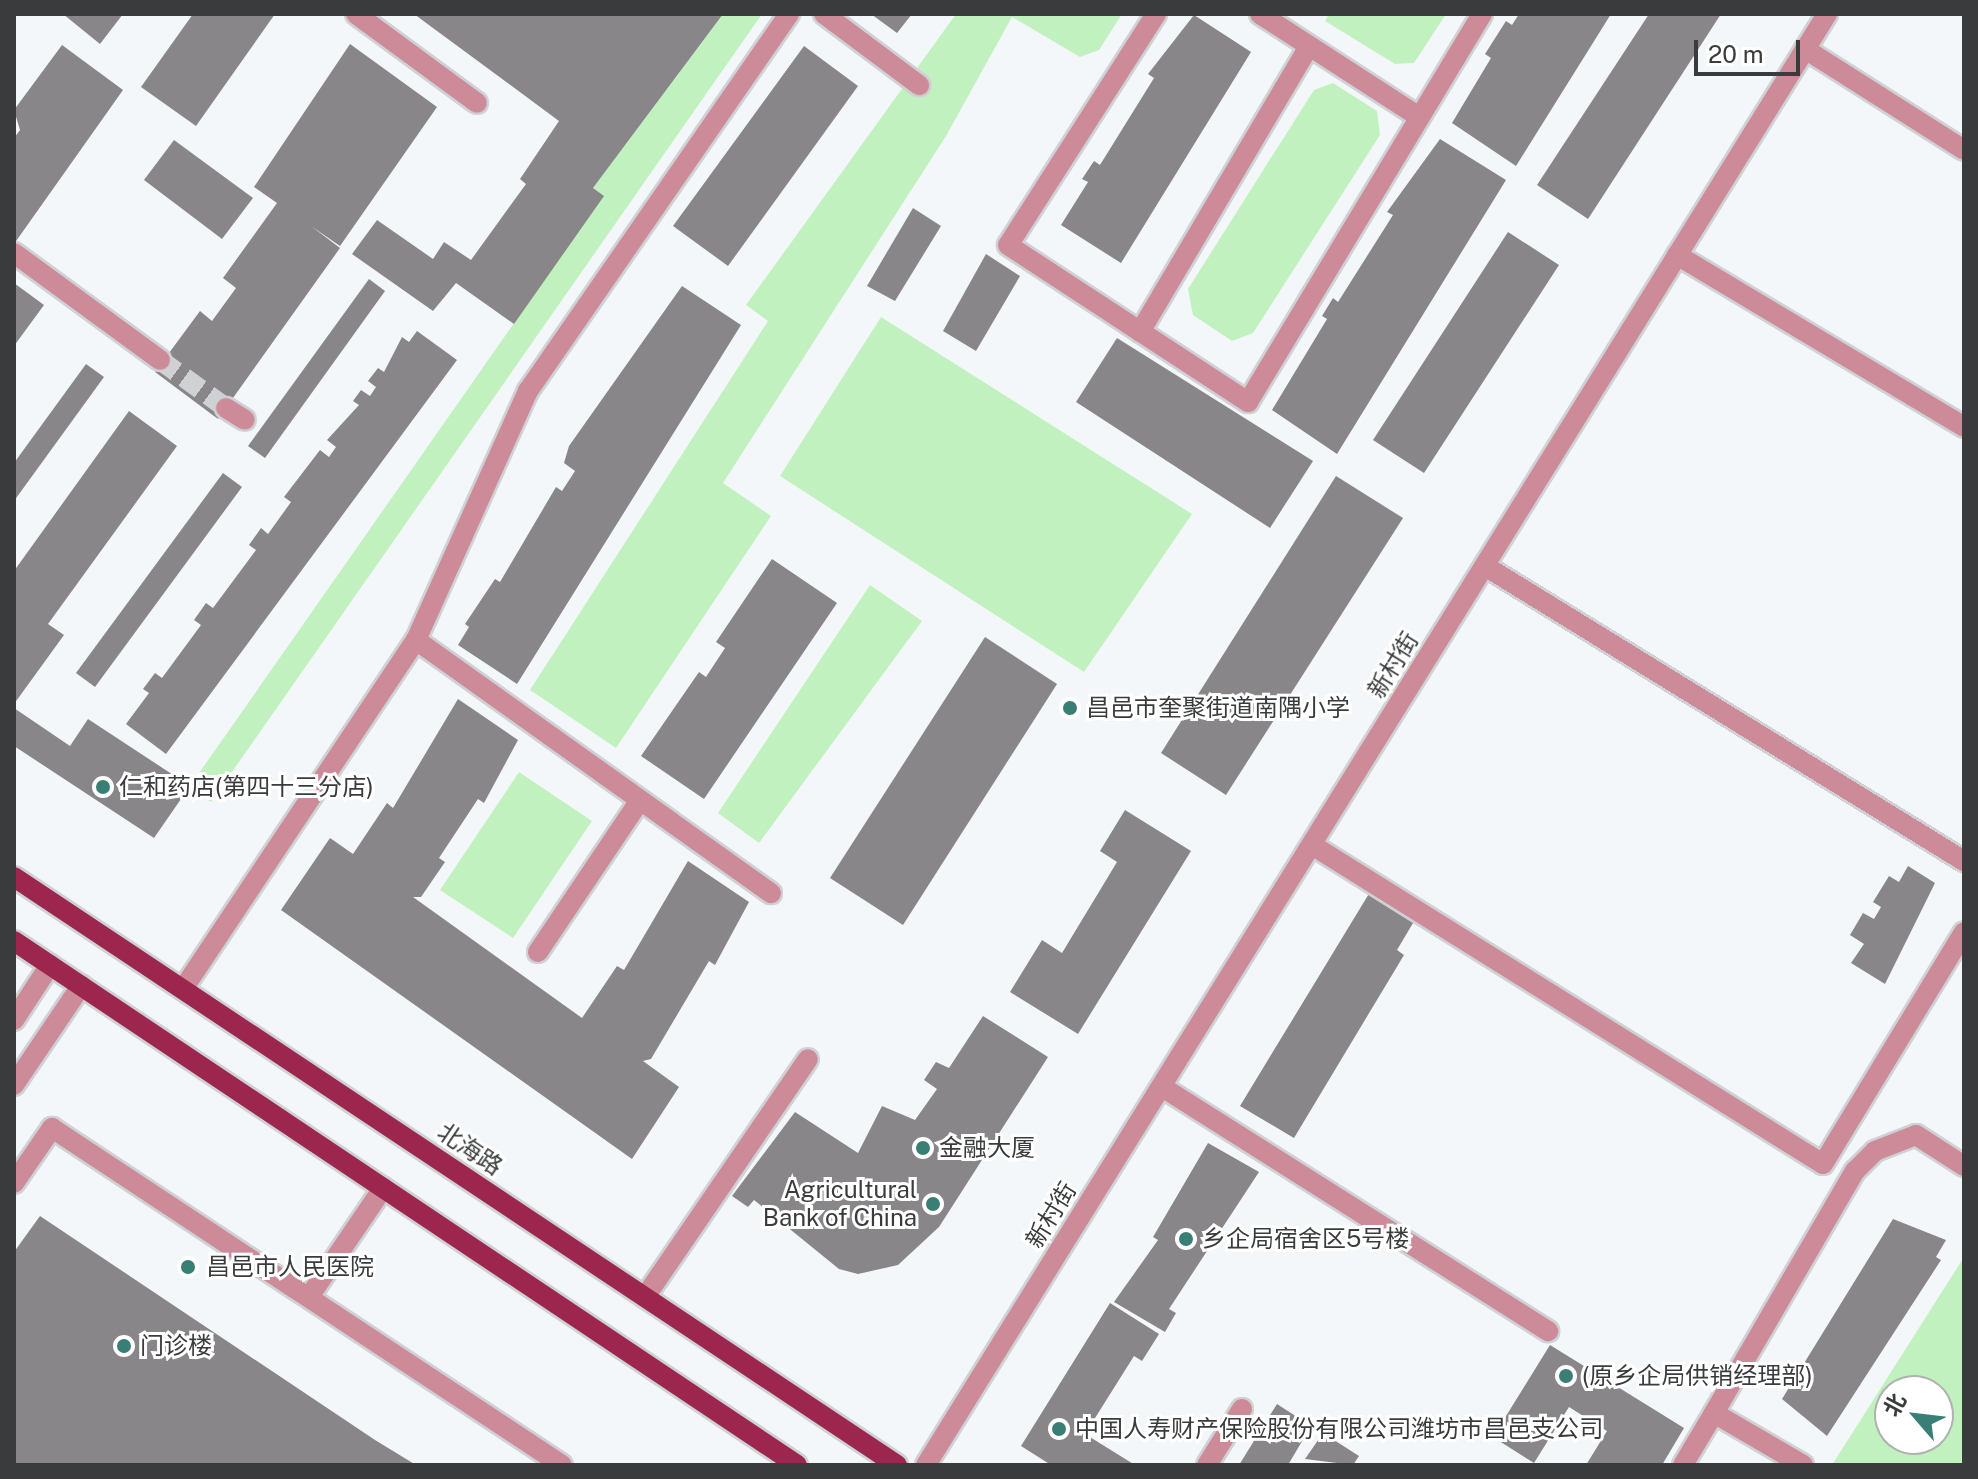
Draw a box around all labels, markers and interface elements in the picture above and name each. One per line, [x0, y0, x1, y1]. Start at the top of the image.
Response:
scale bar [1698, 24, 1804, 74]
text: 20 m [1708, 40, 1764, 68]
street label: 新村街 [1362, 627, 1424, 703]
place label: 昌邑市奎聚街道南隅小学 [1086, 694, 1350, 722]
marker: 昌邑市奎聚街道南隅小学 [1061, 699, 1079, 717]
place label: 仁和药店(第四十三分店) [119, 773, 374, 801]
marker: 仁和药店(第四十三分店) [94, 778, 112, 796]
street label: 北海路 [432, 1117, 508, 1181]
place label: 金融大厦 [939, 1134, 1035, 1162]
marker: 金融大厦 [914, 1139, 932, 1157]
place label: Agricultural Bank of China [763, 1176, 917, 1232]
street label: 新村街 [1020, 1177, 1082, 1253]
marker: Agricultural Bank of China [924, 1195, 942, 1213]
place label: 乡企局宿舍区5号楼 [1202, 1225, 1409, 1253]
marker: 乡企局宿舍区5号楼 [1177, 1230, 1195, 1248]
place label: 昌邑市人民医院 [206, 1253, 374, 1281]
marker: 昌邑市人民医院 [177, 1256, 199, 1278]
place label: 门诊楼 [140, 1332, 212, 1360]
marker: 门诊楼 [115, 1337, 133, 1355]
place label: (原乡企局供销经理部) [1582, 1362, 1813, 1390]
marker: (原乡企局供销经理部) [1557, 1367, 1575, 1385]
north arrow [1874, 1375, 1954, 1455]
text: 北 [1878, 1389, 1911, 1421]
place label: 中国人寿财产保险股份有限公司潍坊市昌邑支公司 [1075, 1415, 1603, 1443]
marker: 中国人寿财产保险股份有限公司潍坊市昌邑支公司 [1050, 1420, 1068, 1438]

